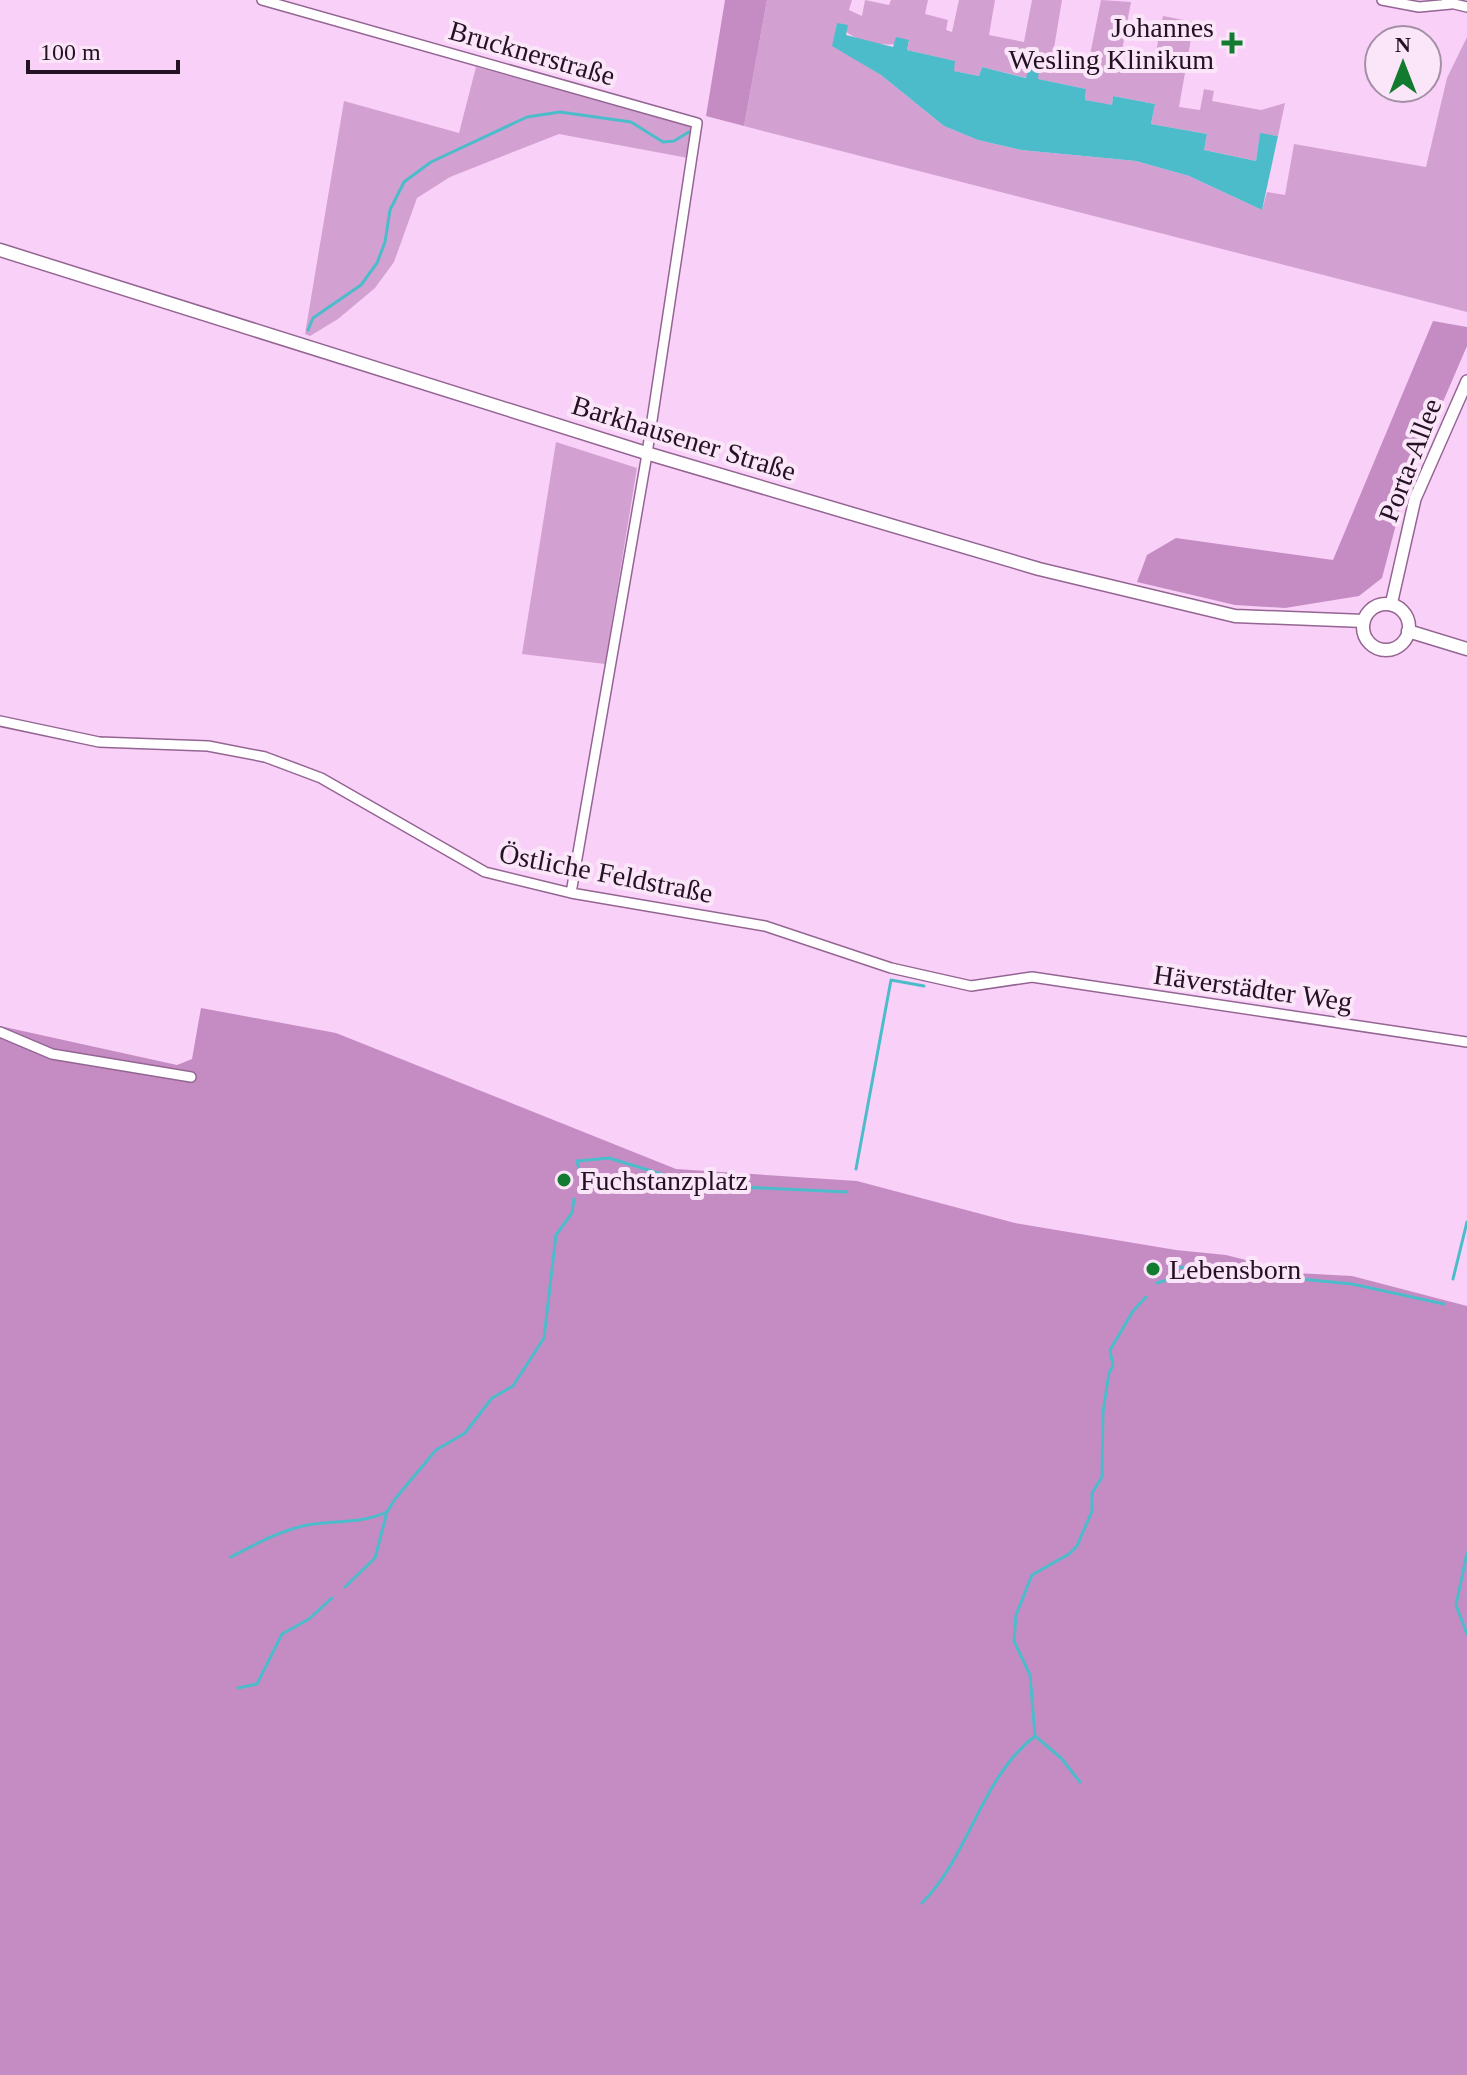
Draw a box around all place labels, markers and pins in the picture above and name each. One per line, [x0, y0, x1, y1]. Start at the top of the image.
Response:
place label: Johannes Wesling Klinikum [1009, 12, 1214, 75]
marker: Johannes Wesling Klinikum [1221, 32, 1243, 54]
place label: Fuchstanzplatz [580, 1165, 748, 1196]
marker: Fuchstanzplatz [555, 1171, 573, 1189]
place label: Lebensborn [1169, 1254, 1301, 1285]
marker: Lebensborn [1144, 1260, 1162, 1278]

